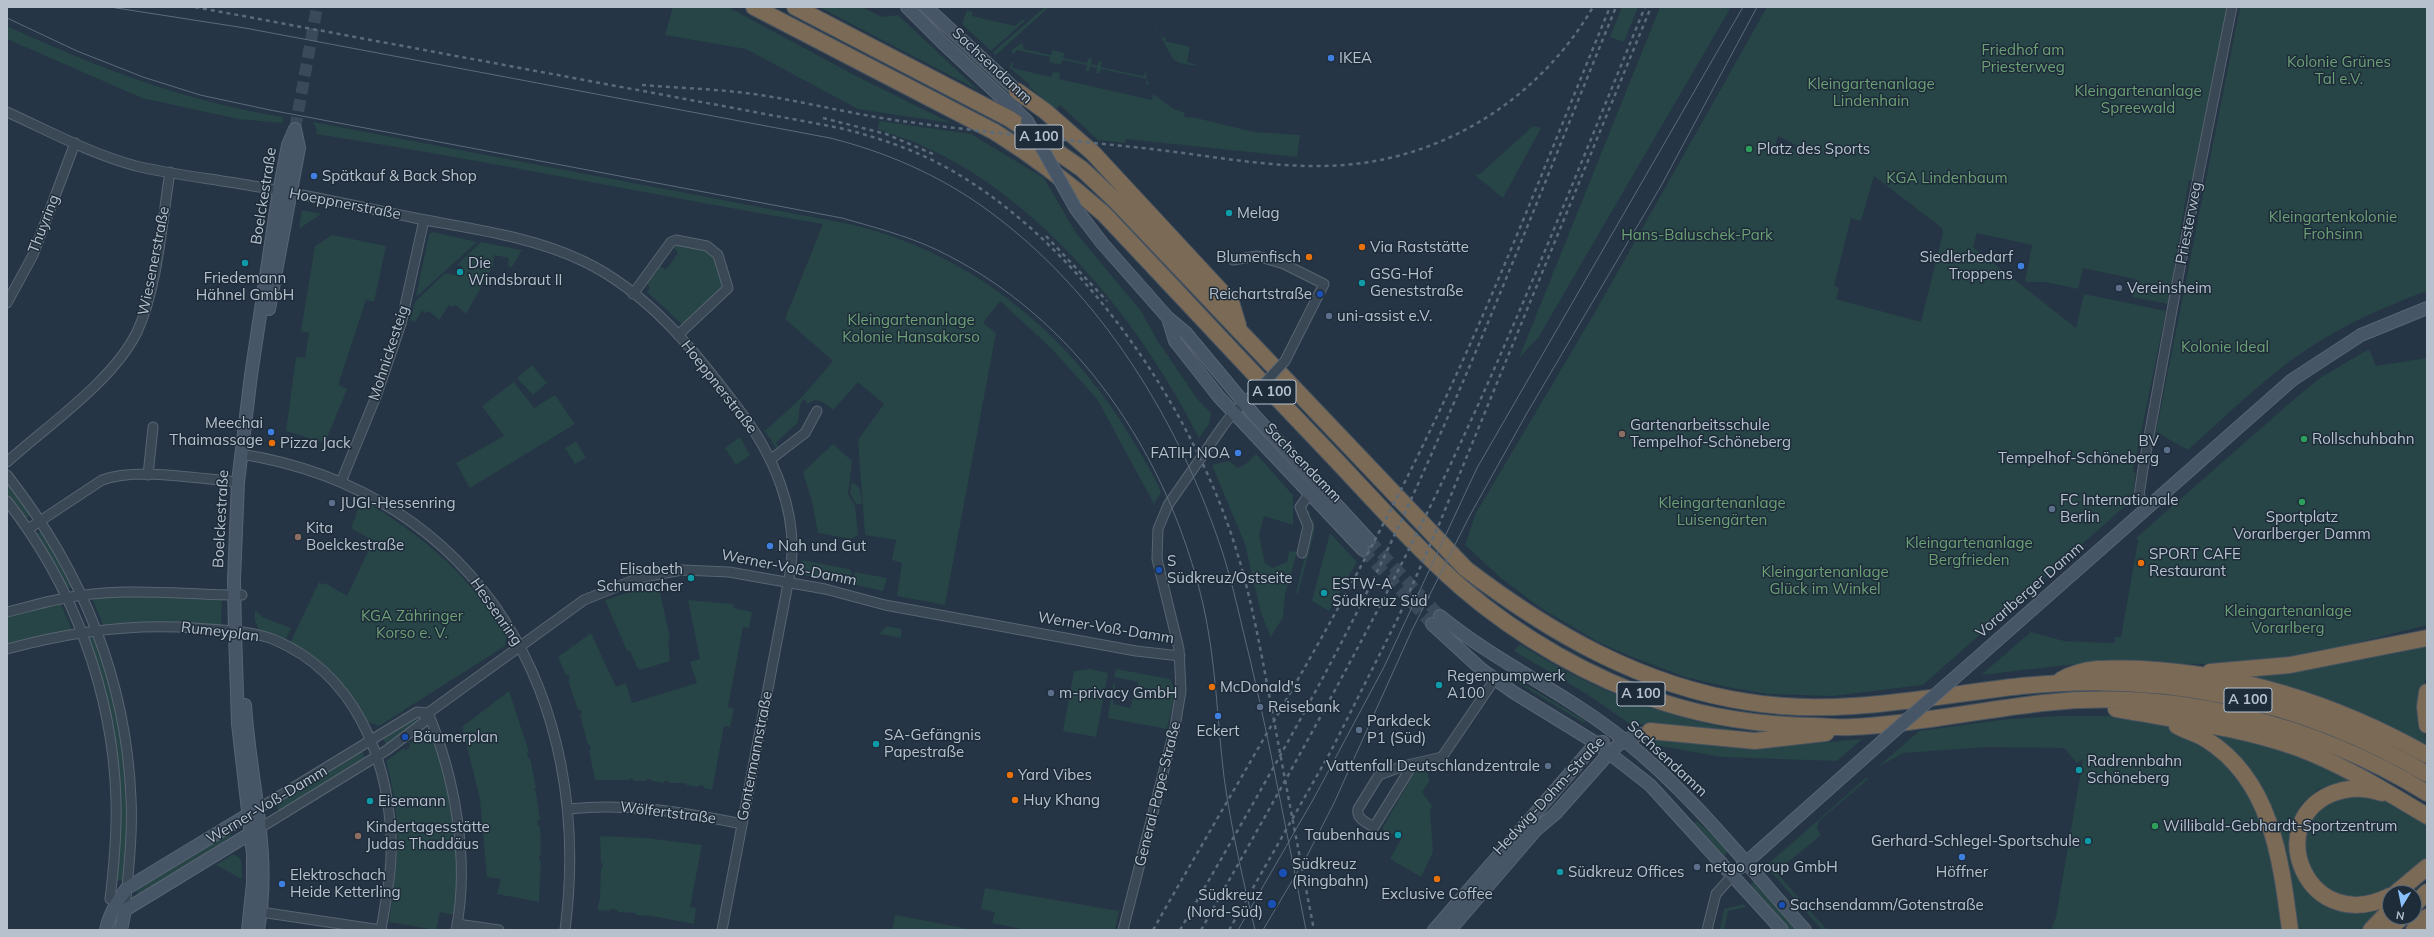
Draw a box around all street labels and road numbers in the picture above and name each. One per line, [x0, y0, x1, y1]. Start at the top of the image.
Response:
street label: Sachsendamm [948, 24, 1036, 108]
road number: A 100 [1015, 125, 1063, 149]
street label: Boelckestraße [247, 146, 281, 246]
street label: Priesterweg [2172, 180, 2206, 266]
street label: Hoeppnerstraße [288, 184, 402, 224]
street label: Thuyring [25, 192, 63, 256]
street label: Wiesenerstraße [135, 205, 173, 317]
street label: Mohnickesteig [365, 303, 413, 403]
street label: Hoeppnerstraße [677, 337, 761, 437]
road number: A 100 [1248, 380, 1296, 404]
street label: Sachsendamm [1261, 420, 1345, 506]
street label: Boelckestraße [209, 469, 233, 569]
street label: Vorarlberger Damm [1972, 538, 2088, 642]
street label: Werner-Voß-Damm [720, 546, 858, 590]
street label: Hessenring [466, 575, 526, 649]
street label: Werner-Voß-Damm [1037, 608, 1175, 648]
street label: Rumeyplan [180, 618, 260, 646]
road number: A 100 [1617, 682, 1665, 706]
road number: A 100 [2224, 688, 2272, 712]
street label: Gontermannstraße [734, 690, 776, 822]
street label: Sachsendamm [1623, 717, 1711, 801]
street label: General-Pape-Straße [1131, 720, 1185, 868]
street label: Hedwig-Dohm-Straße [1490, 733, 1608, 859]
street label: Werner-Voß-Damm [203, 762, 331, 848]
street label: Wölfertstraße [619, 798, 717, 828]

